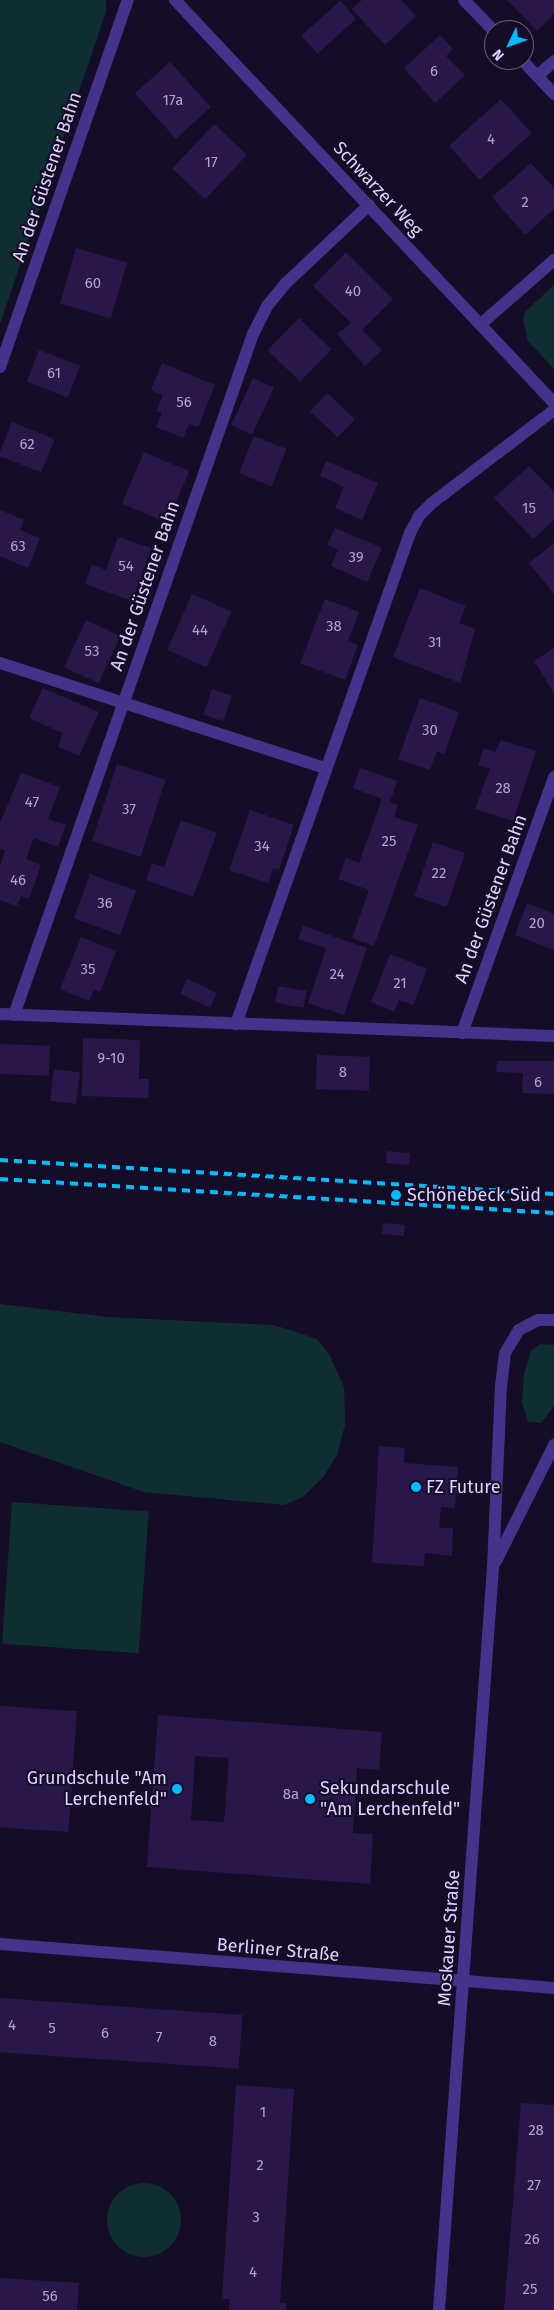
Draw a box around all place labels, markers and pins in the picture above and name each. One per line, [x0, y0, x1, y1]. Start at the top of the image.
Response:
place label: Schönebeck Süd [407, 1184, 541, 1206]
marker: Schönebeck Süd [389, 1188, 403, 1202]
place label: FZ Future [426, 1476, 500, 1498]
marker: FZ Future [410, 1481, 422, 1493]
place label: Grundschule "Am Lerchenfeld" [27, 1768, 167, 1810]
place label: Sekundarschule "Am Lerchenfeld" [320, 1778, 460, 1820]
marker: Grundschule "Am Lerchenfeld" [171, 1783, 183, 1795]
marker: Sekundarschule "Am Lerchenfeld" [304, 1793, 316, 1805]

